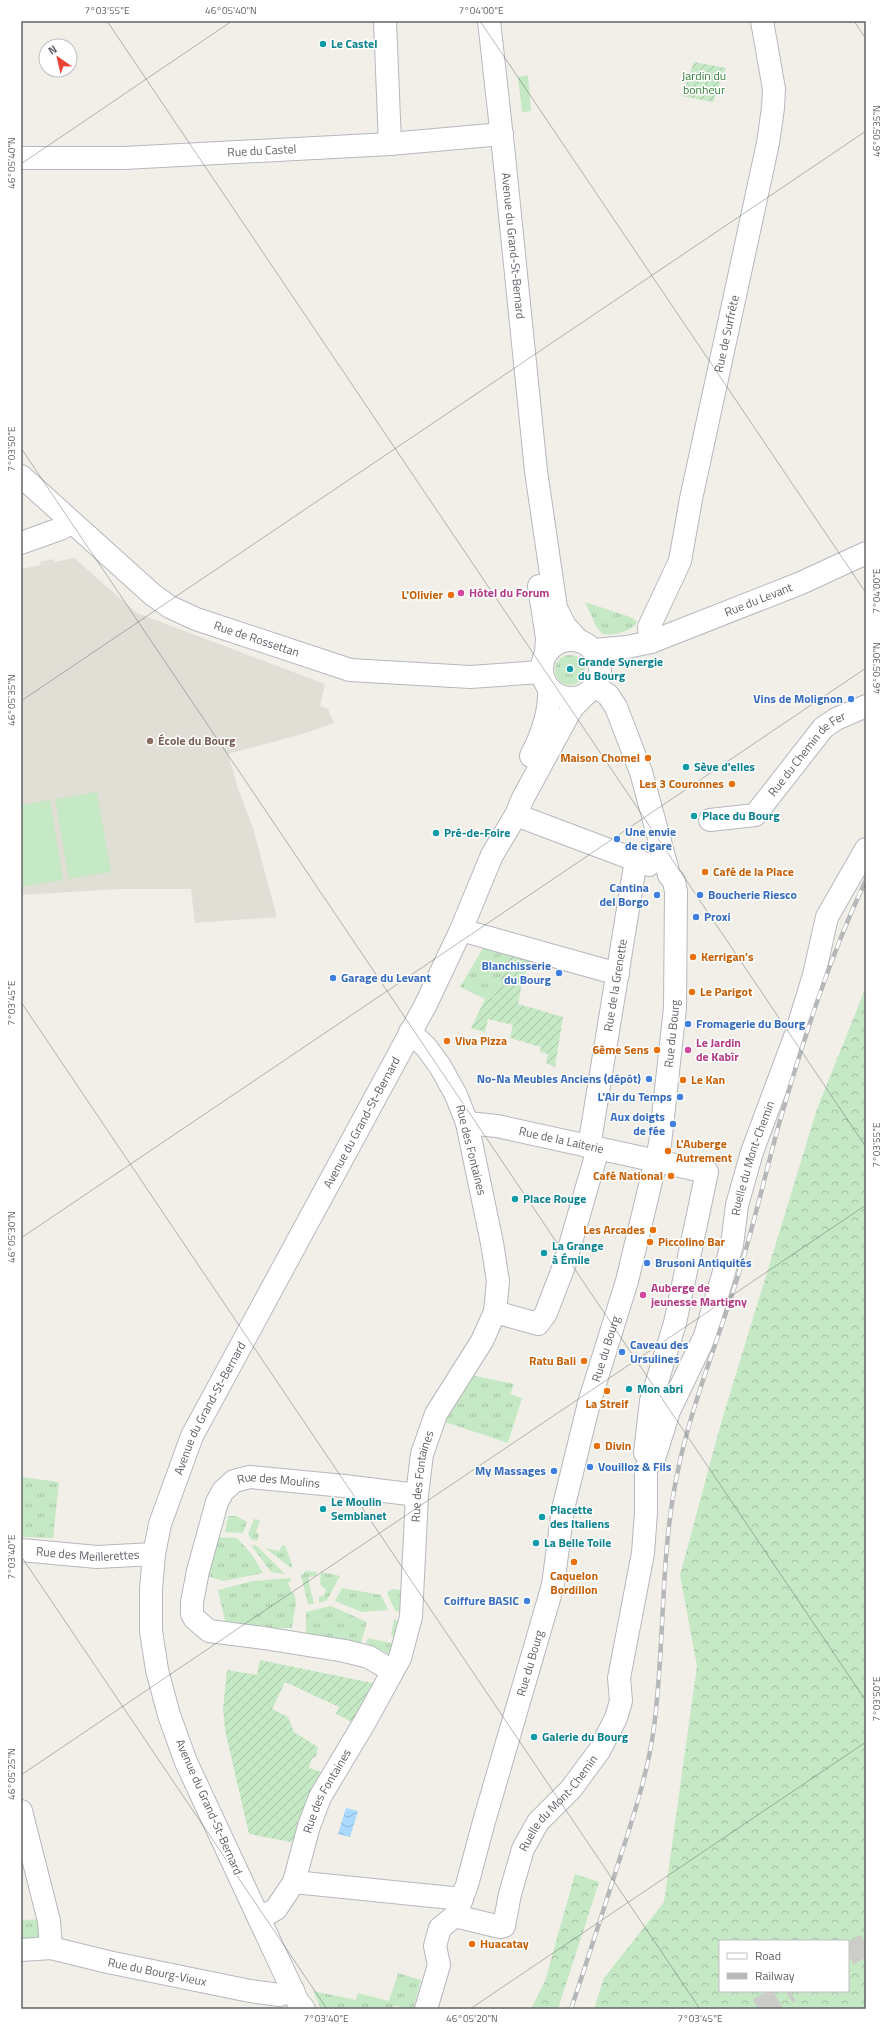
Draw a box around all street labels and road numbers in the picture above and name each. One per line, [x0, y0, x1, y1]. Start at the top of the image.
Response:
street label: Rue du Castel [227, 139, 297, 162]
street label: Avenue du Grand-St-Bernard [497, 172, 530, 320]
street label: Rue de Surfrête [709, 293, 744, 374]
street label: Rue du Levant [721, 577, 796, 621]
street label: Rue de Rossettan [211, 616, 302, 662]
street label: Rue du Chemin de Fer [763, 706, 848, 800]
street label: Rue de la Grenette [598, 937, 632, 1033]
street label: Rue du Bourg [658, 1000, 684, 1069]
street label: Avenue du Grand-St-Bernard [318, 1053, 405, 1191]
street label: Ruelle du Mont-Chemin [726, 1098, 779, 1217]
street label: Rue des Fontaines [451, 1103, 492, 1198]
street label: Rue de la Laiterie [517, 1121, 606, 1158]
street label: Rue du Bourg [586, 1313, 625, 1384]
street label: Avenue du Grand-St-Bernard [169, 1338, 250, 1478]
street label: Rue des Fontaines [406, 1427, 439, 1523]
street label: Rue des Moulins [235, 1467, 321, 1493]
street label: Rue des Meillerettes [35, 1541, 140, 1566]
street label: Rue du Bourg [511, 1628, 548, 1699]
street label: Avenue du Grand-St-Bernard [171, 1736, 248, 1878]
street label: Rue des Fontaines [297, 1745, 356, 1835]
street label: Ruelle du Mont-Chemin [513, 1751, 602, 1855]
street label: Rue du Bourg-Vieux [106, 1952, 209, 1991]

